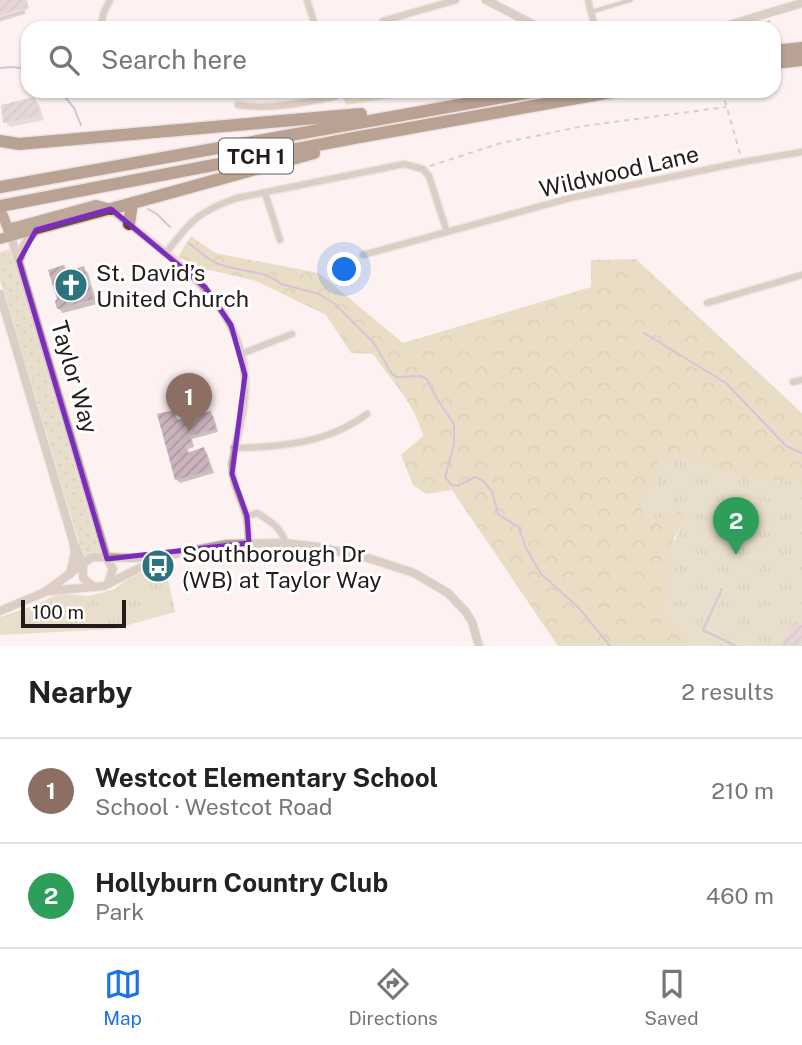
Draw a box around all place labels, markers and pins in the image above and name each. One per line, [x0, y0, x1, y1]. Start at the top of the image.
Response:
place label: St. David’s United Church [96, 259, 249, 312]
church icon: St. David’s United Church [52, 266, 90, 304]
pin: 1 [166, 373, 212, 431]
pin: 2 [713, 497, 759, 555]
place label: Southborough Dr (WB) at Taylor Way [182, 540, 382, 593]
bus stop icon: Southborough Dr (WB) at Taylor Way [139, 547, 177, 585]

